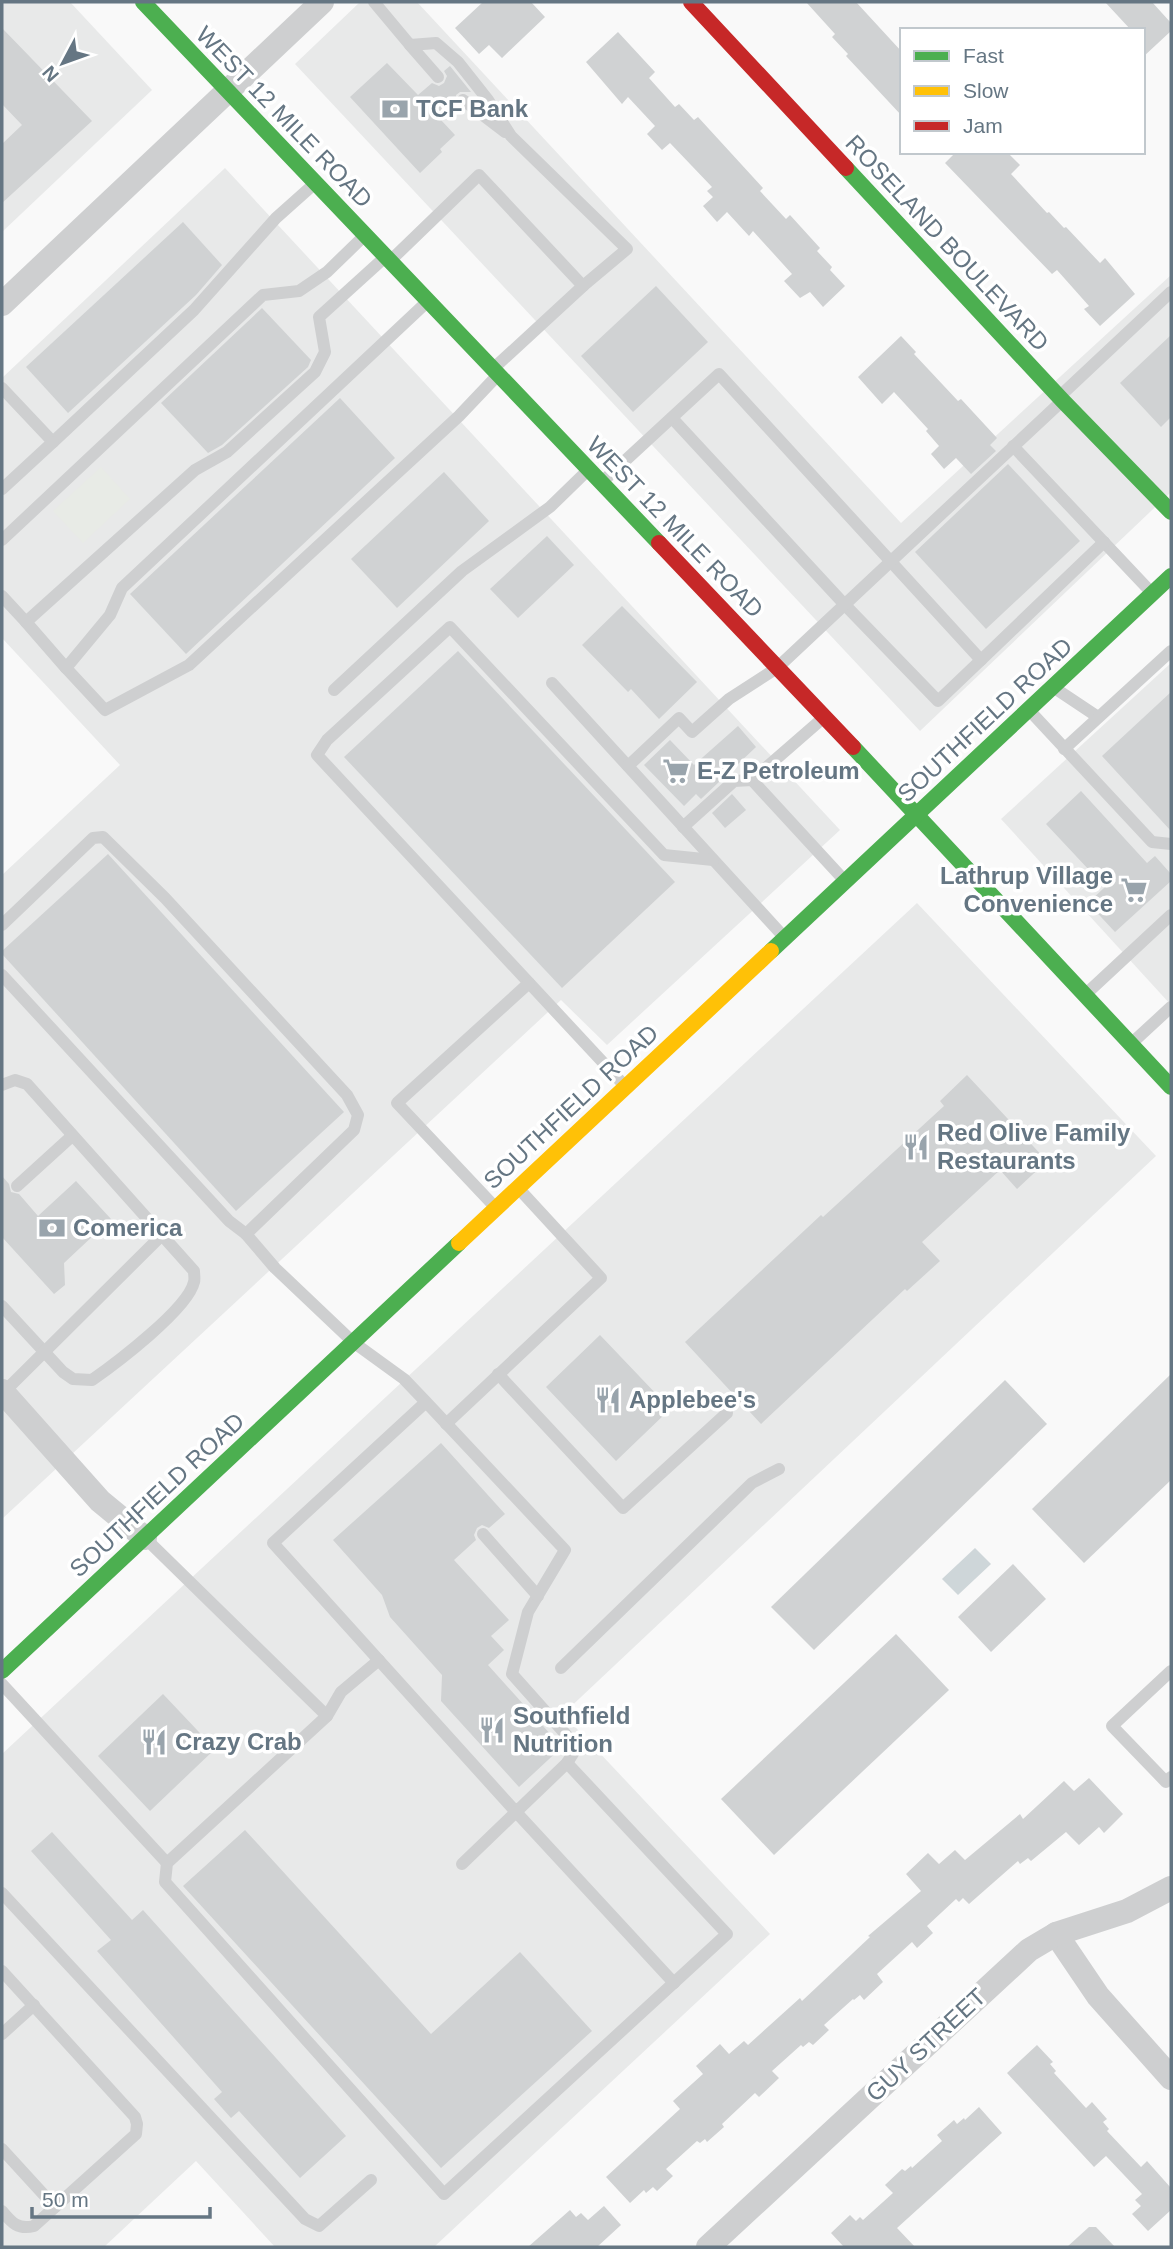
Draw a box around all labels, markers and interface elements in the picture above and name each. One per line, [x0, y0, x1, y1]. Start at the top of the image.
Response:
street label: WEST 12 MILE ROAD [191, 21, 378, 213]
north arrow [28, 28, 98, 98]
legend [900, 28, 1145, 154]
text: Fast [963, 44, 1004, 67]
text: N [38, 62, 63, 86]
text: Slow [963, 79, 1009, 102]
bank icon: TCF Bank [380, 94, 410, 124]
place label: TCF Bank [416, 95, 529, 122]
text: Jam [963, 114, 1003, 137]
street label: ROSELAND BOULEVARD [840, 129, 1054, 356]
street label: WEST 12 MILE ROAD [582, 431, 769, 623]
street label: SOUTHFIELD ROAD [892, 632, 1077, 807]
supermarket icon: E-Z Petroleum [661, 756, 691, 786]
place label: E-Z Petroleum [697, 757, 860, 784]
place label: Lathrup Village Convenience [940, 862, 1113, 917]
supermarket icon: Lathrup Village Convenience [1119, 875, 1149, 905]
street label: SOUTHFIELD ROAD [478, 1019, 663, 1194]
place label: Red Olive Family Restaurants [937, 1119, 1131, 1174]
restaurant icon: Red Olive Family Restaurants [901, 1132, 931, 1162]
bank icon: Comerica [37, 1213, 67, 1243]
place label: Comerica [73, 1214, 183, 1241]
restaurant icon: Applebee's [593, 1385, 623, 1415]
place label: Applebee's [629, 1386, 756, 1413]
street label: SOUTHFIELD ROAD [64, 1407, 249, 1582]
place label: Southfield Nutrition [513, 1702, 630, 1757]
restaurant icon: Southfield Nutrition [477, 1715, 507, 1745]
restaurant icon: Crazy Crab [139, 1727, 169, 1757]
place label: Crazy Crab [175, 1728, 302, 1755]
street label: GUY STREET [861, 1982, 991, 2107]
scale bar [32, 2176, 210, 2220]
text: 50 m [42, 2188, 89, 2211]

